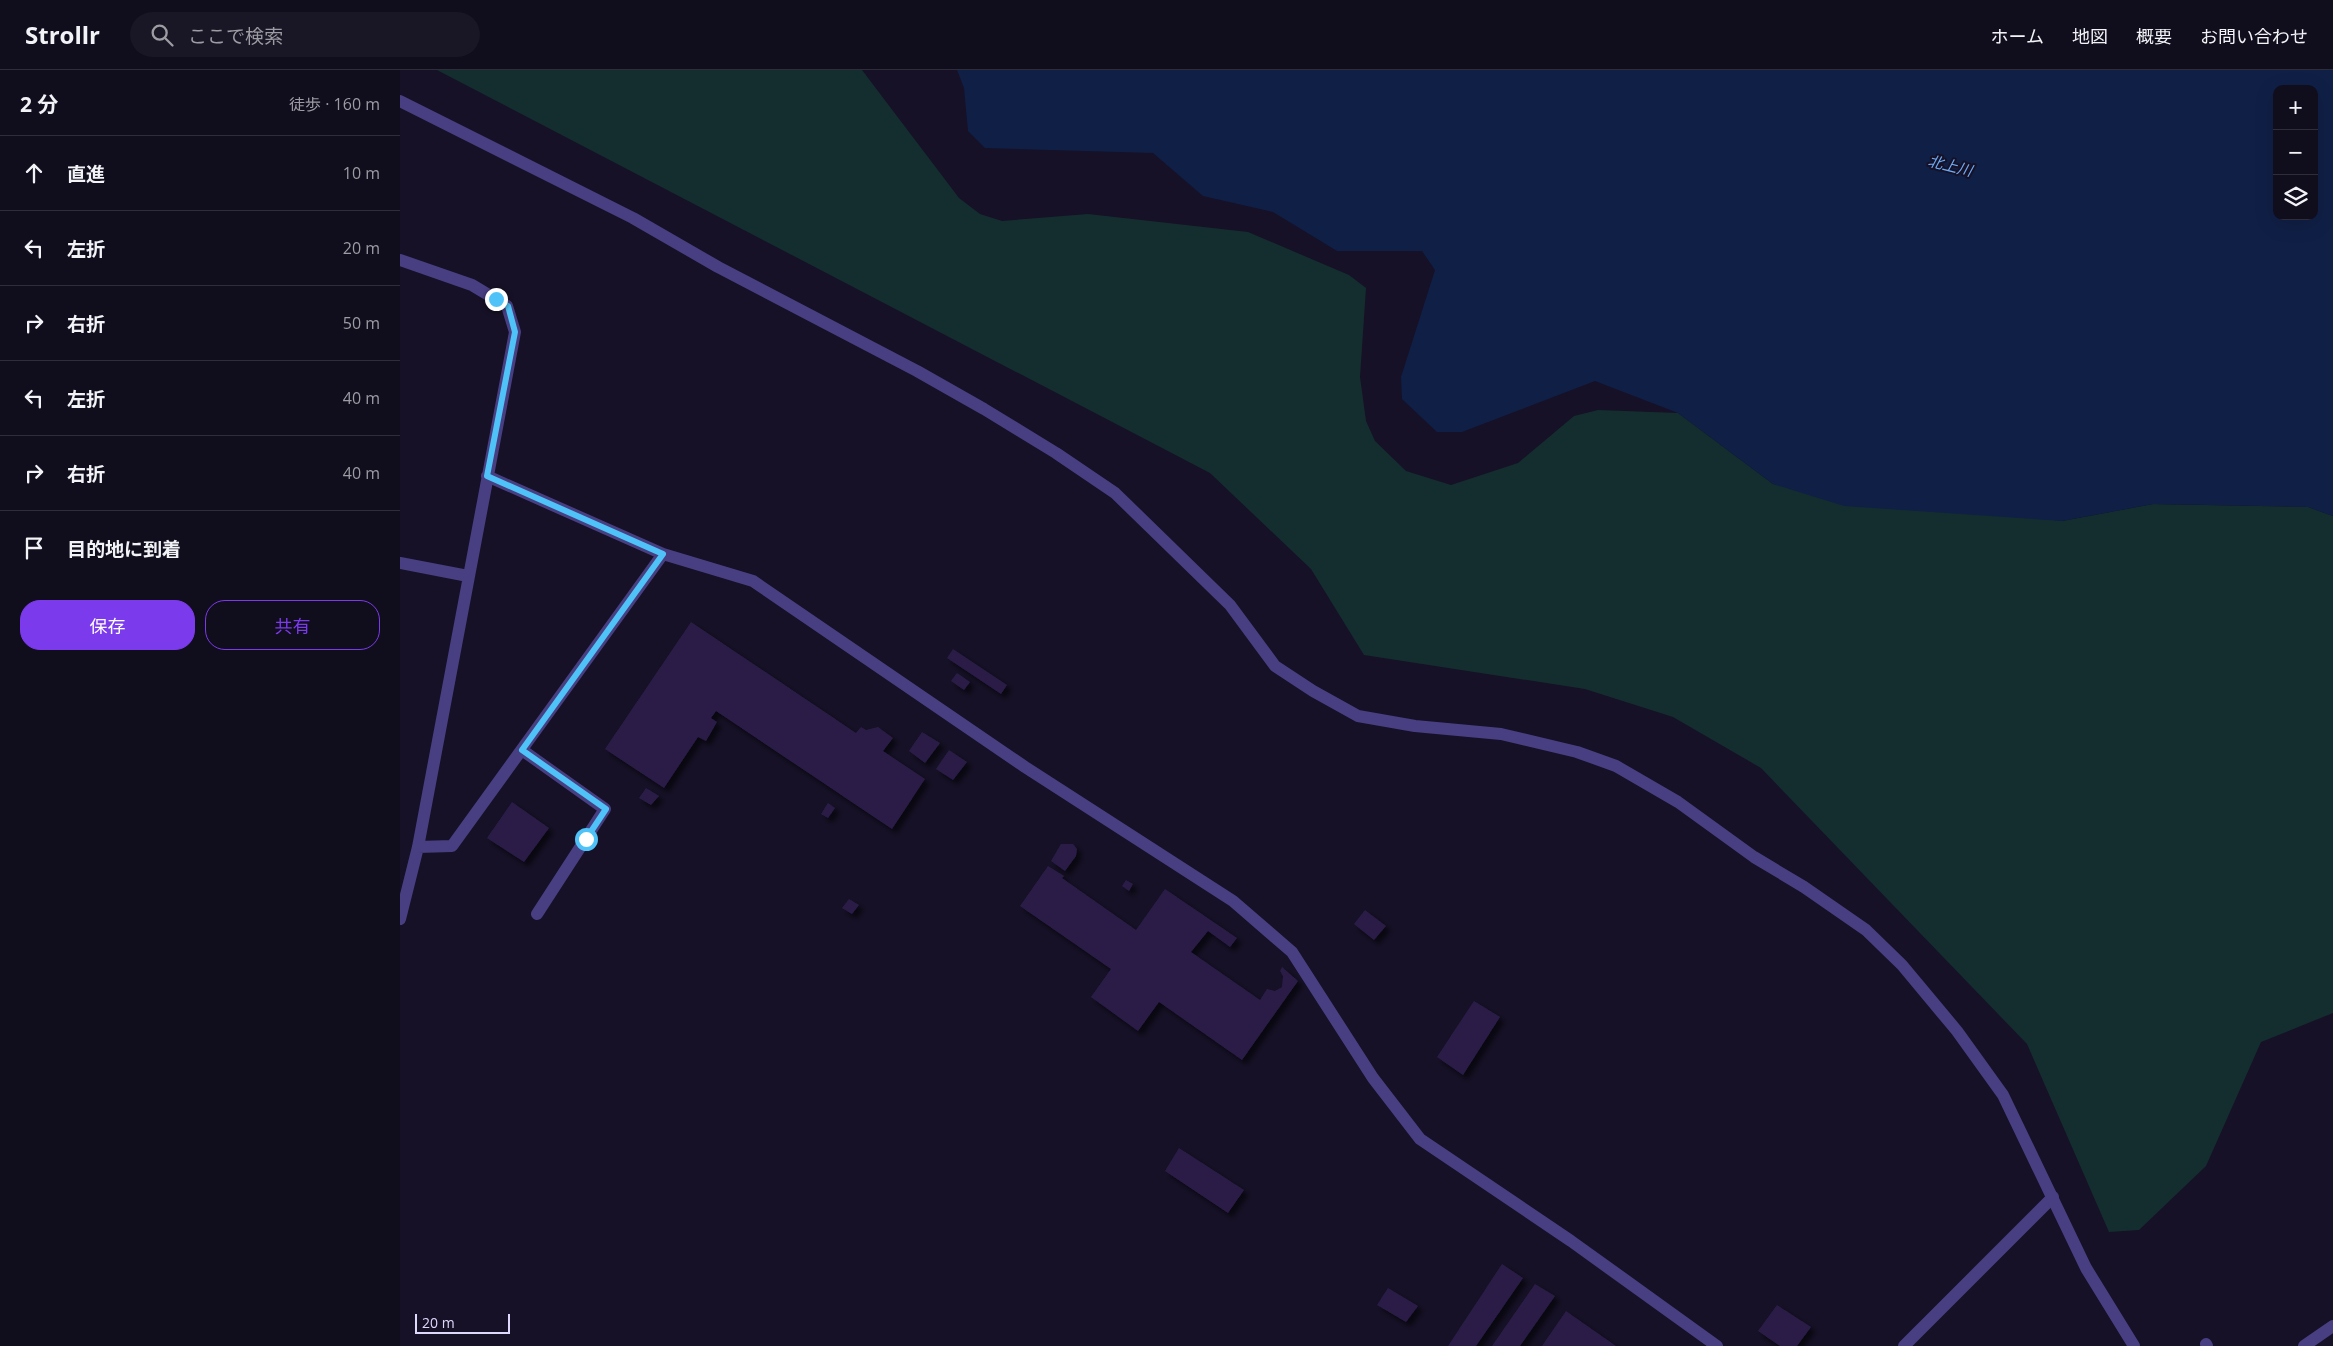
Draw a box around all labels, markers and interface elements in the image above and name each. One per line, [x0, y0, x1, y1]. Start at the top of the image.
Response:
search box [130, 12, 480, 57]
text: Strollr [25, 18, 100, 51]
icon: search [148, 21, 176, 49]
text: ここで検索 [188, 23, 283, 49]
text: ホーム [1991, 24, 2044, 48]
text: 地図 [2072, 24, 2108, 48]
text: 概要 [2136, 24, 2172, 48]
text: お問い合わせ [2200, 24, 2308, 48]
map controls [2273, 85, 2318, 220]
button: + [2273, 85, 2318, 130]
text: 2 分 [20, 90, 58, 118]
text: 徒歩 · 160 m [289, 93, 380, 115]
button: − [2273, 130, 2318, 175]
water label: 北上川 [1926, 150, 1976, 181]
icon: ahead [20, 159, 48, 187]
text: 直進 [67, 161, 105, 187]
text: 10 m [343, 162, 380, 184]
button: layers [2273, 175, 2318, 220]
icon: left [20, 234, 48, 262]
text: 左折 [67, 236, 105, 262]
text: 20 m [343, 237, 380, 259]
route end [485, 288, 508, 311]
icon: right [20, 309, 48, 337]
text: 右折 [67, 311, 105, 337]
text: 50 m [343, 312, 380, 334]
icon: left [20, 384, 48, 412]
text: 左折 [67, 386, 105, 412]
text: 40 m [343, 387, 380, 409]
icon: right [20, 459, 48, 487]
text: 右折 [67, 461, 105, 487]
text: 40 m [343, 462, 380, 484]
icon: arrive [20, 534, 48, 562]
text: 目的地に到着 [67, 536, 181, 562]
button: 保存 [20, 600, 195, 650]
button: 共有 [205, 600, 380, 650]
route start [575, 828, 598, 851]
scale bar [415, 1311, 510, 1334]
text: 20 m [422, 1313, 455, 1332]

